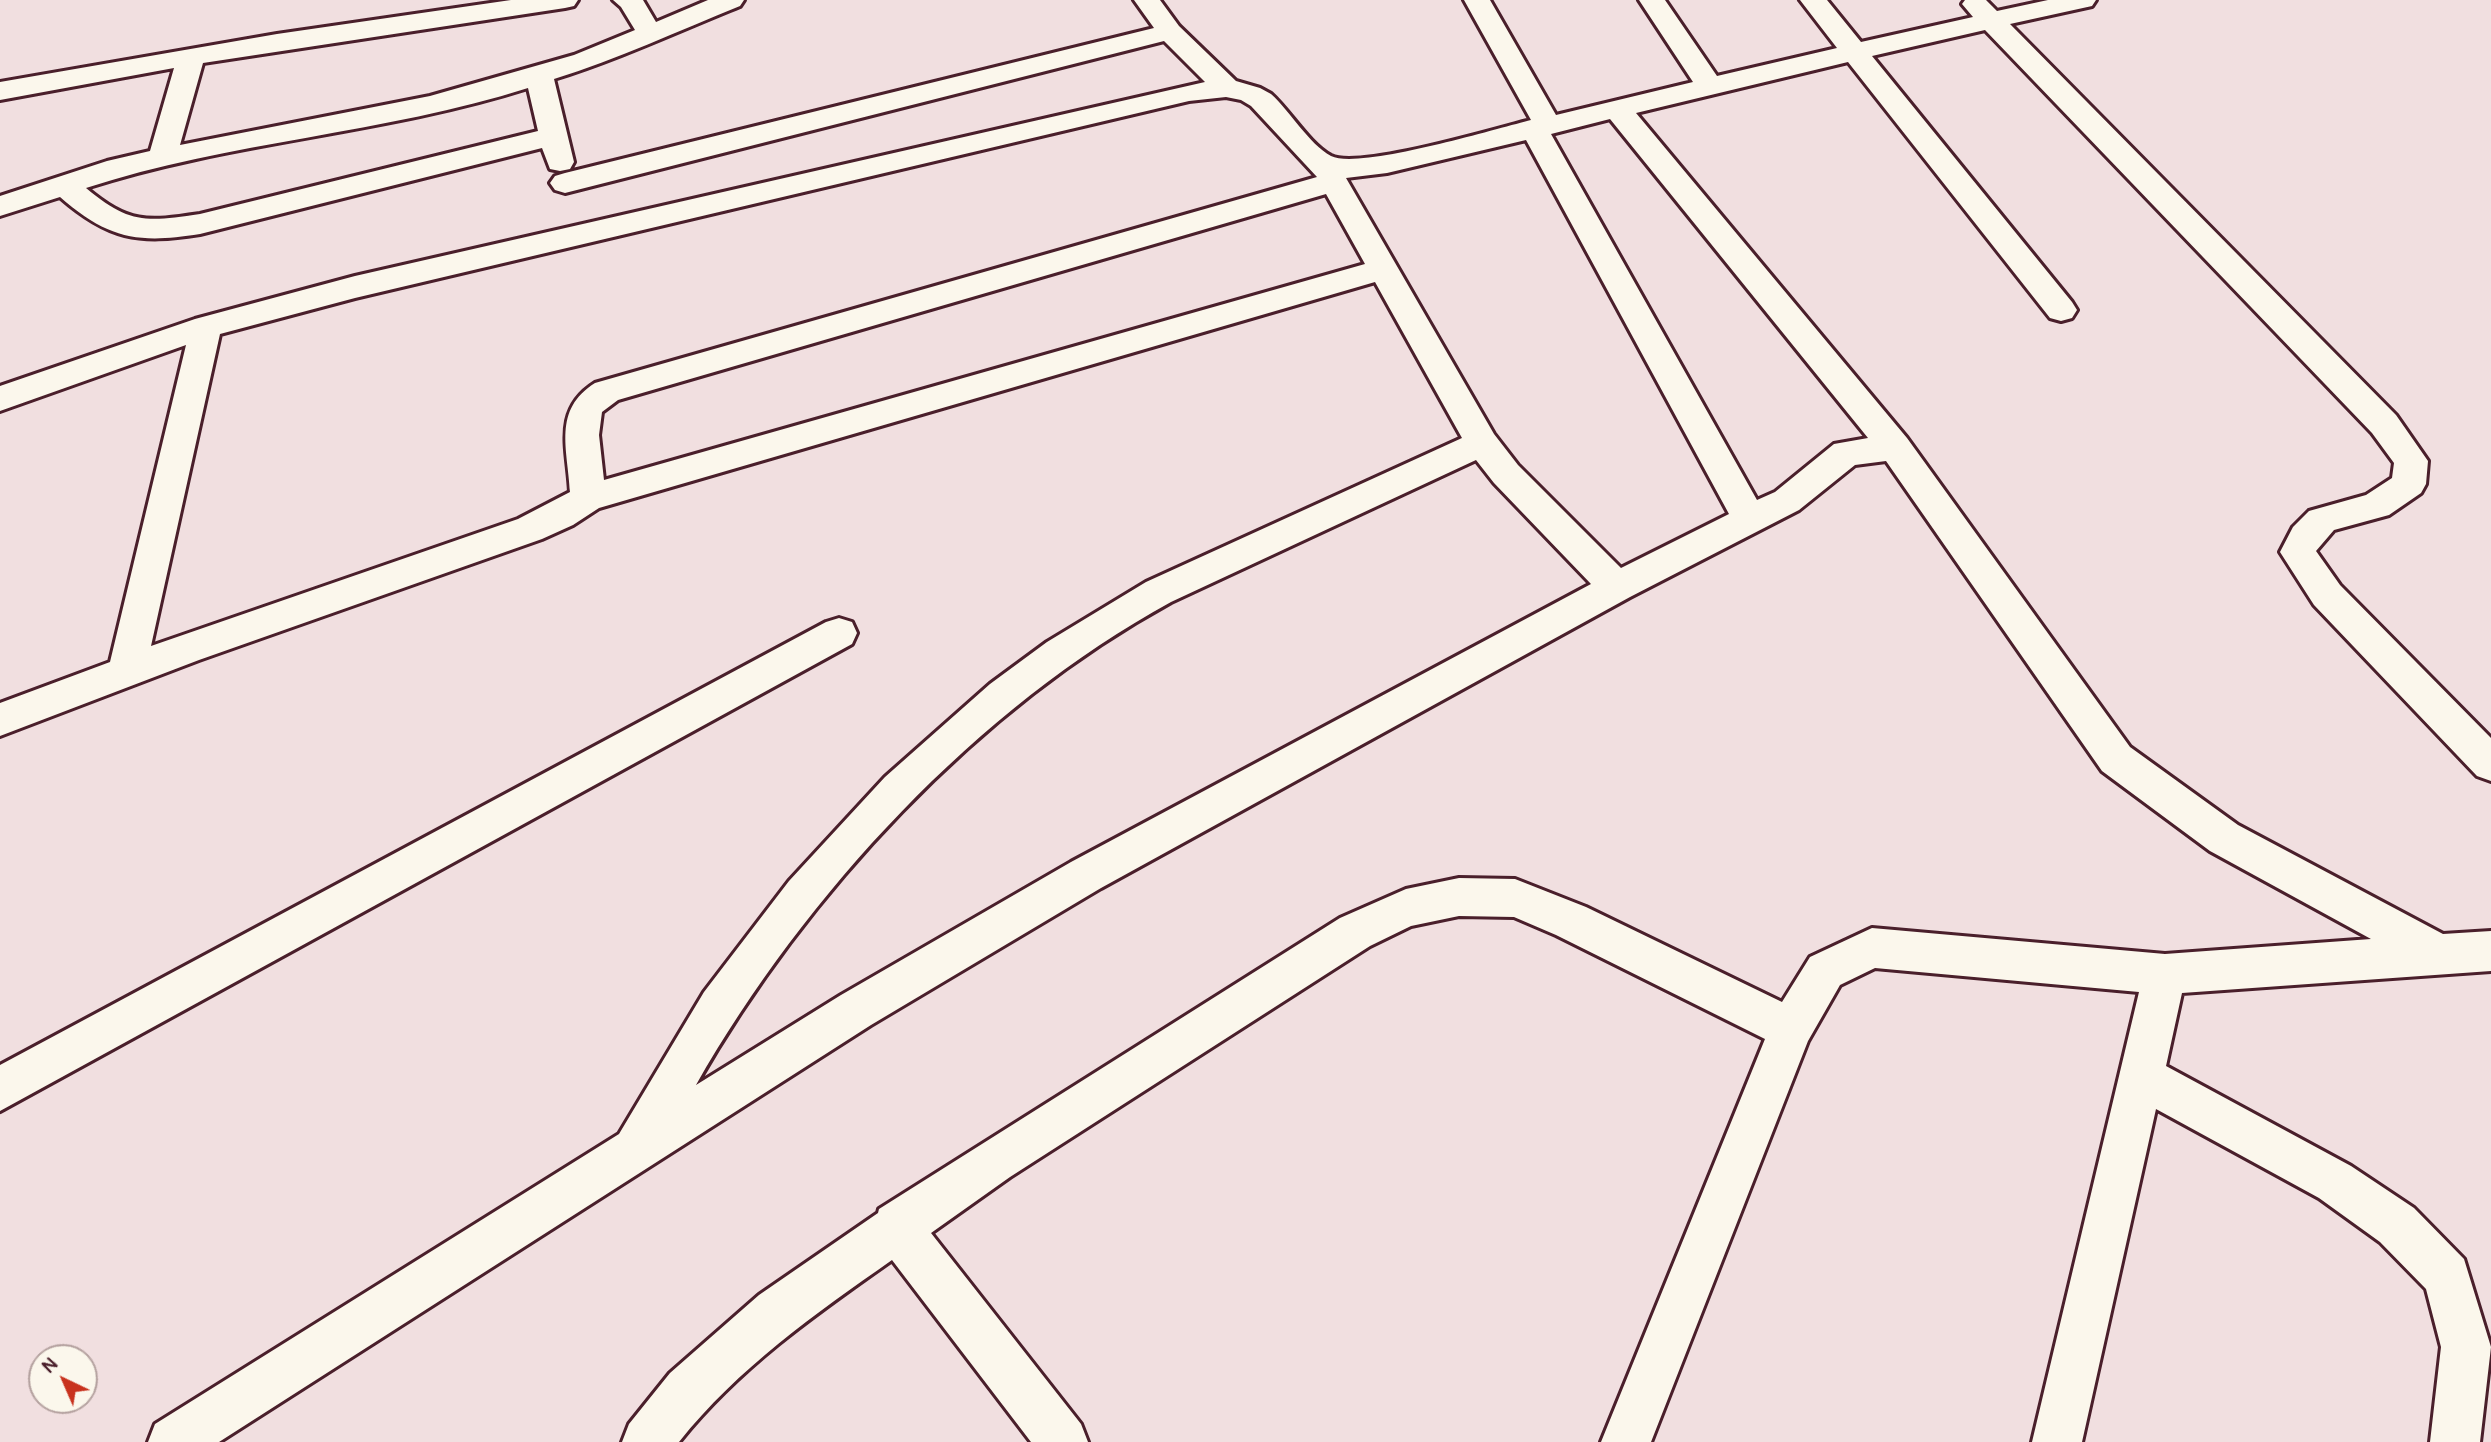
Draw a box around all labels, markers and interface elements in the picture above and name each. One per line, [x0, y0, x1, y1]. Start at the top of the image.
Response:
north arrow [28, 1344, 98, 1414]
text: N [37, 1352, 63, 1378]

